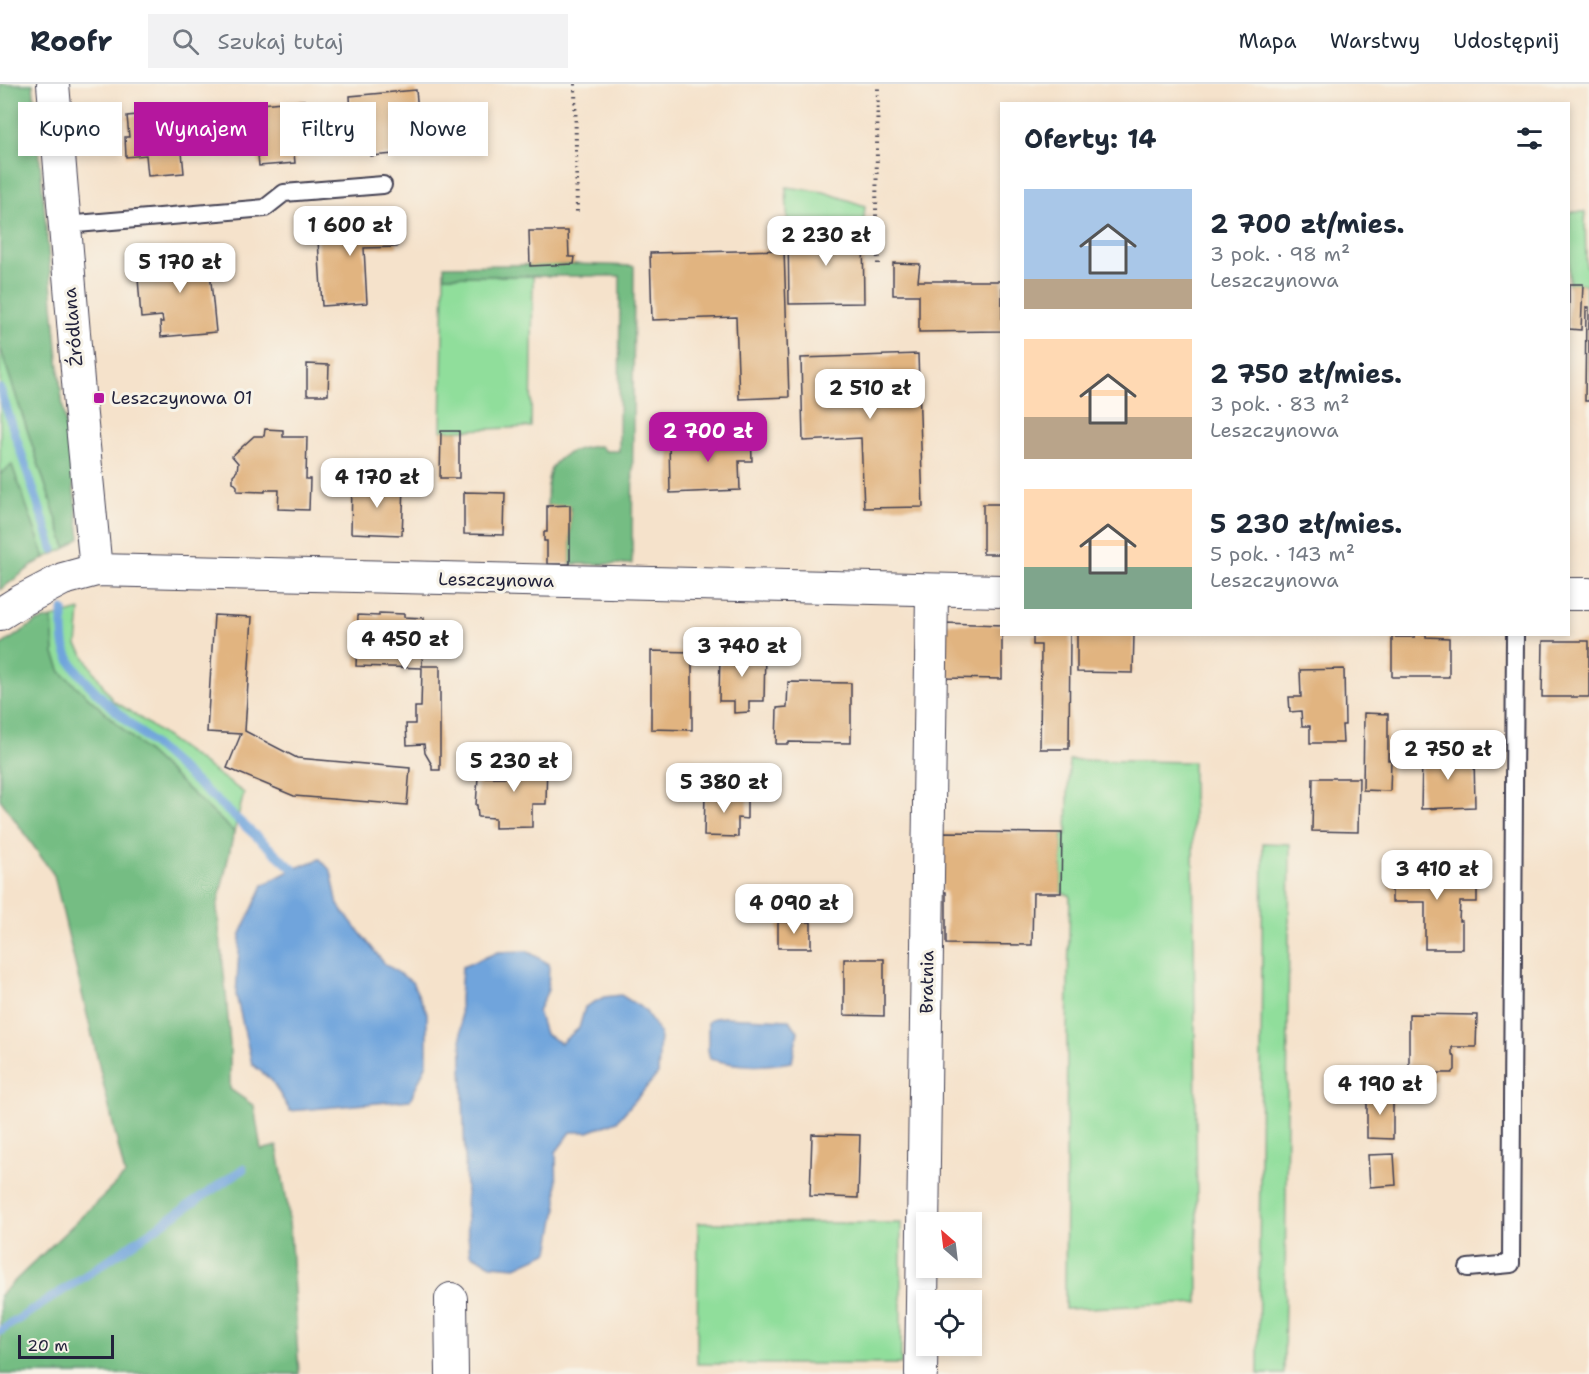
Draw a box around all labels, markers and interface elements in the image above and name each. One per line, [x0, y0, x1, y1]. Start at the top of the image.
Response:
search box [148, 14, 568, 68]
text: Roofr [30, 22, 112, 60]
icon: search [169, 25, 202, 58]
text: Szukaj tutaj [217, 27, 343, 56]
text: Mapa [1239, 27, 1297, 55]
text: Warstwy [1330, 27, 1420, 55]
text: Udostępnij [1453, 27, 1559, 55]
chip: Kupno [18, 102, 122, 156]
chip: Wynajem [134, 102, 268, 156]
chip: Filtry [280, 102, 376, 156]
chip: Nowe [388, 102, 488, 156]
text: Oferty: 14 [1024, 121, 1157, 156]
icon: filters [1513, 122, 1546, 155]
pin: 1 600 zł [288, 206, 412, 257]
text: 2 700 zł/mies. [1210, 206, 1405, 241]
text: 1 600 zł [308, 212, 392, 238]
icon: home [1072, 213, 1144, 285]
pin: 2 230 zł [764, 216, 888, 267]
text: 2 230 zł [781, 222, 871, 248]
text: 3 pok. · 98 m² [1210, 241, 1350, 267]
pin: 5 170 zł [118, 243, 242, 294]
text: 5 170 zł [138, 249, 222, 275]
text: Leszczynowa [1210, 267, 1339, 293]
street label: Źródlana [58, 287, 88, 367]
text: 2 750 zł/mies. [1210, 356, 1402, 391]
icon: home [1072, 363, 1144, 435]
pin: 2 510 zł [808, 369, 932, 420]
text: 2 510 zł [829, 375, 911, 401]
place label: Leszczynowa 01 [111, 386, 253, 410]
marker: Leszczynowa 01 [92, 391, 106, 405]
text: 3 pok. · 83 m² [1210, 391, 1350, 417]
pin: 2 700 zł [646, 412, 770, 463]
text: Leszczynowa [1210, 417, 1339, 443]
text: 2 700 zł [663, 418, 753, 444]
pin: 4 170 zł [315, 458, 439, 509]
text: 4 170 zł [335, 464, 419, 490]
text: 5 230 zł/mies. [1210, 506, 1402, 541]
icon: home [1072, 513, 1144, 585]
text: 5 pok. · 143 m² [1210, 541, 1355, 567]
street label: Leszczynowa [438, 567, 554, 593]
text: Leszczynowa [1210, 567, 1339, 593]
pin: 4 450 zł [343, 620, 467, 671]
text: 4 450 zł [361, 626, 449, 652]
pin: 3 740 zł [680, 627, 804, 678]
text: 3 740 zł [697, 633, 787, 659]
pin: 2 750 zł [1386, 730, 1510, 781]
text: 2 750 zł [1404, 736, 1492, 762]
pin: 5 230 zł [452, 742, 576, 793]
text: 5 230 zł [470, 748, 558, 774]
pin: 5 380 zł [662, 763, 786, 814]
text: 5 380 zł [680, 769, 768, 795]
pin: 3 410 zł [1375, 850, 1499, 901]
text: 3 410 zł [1395, 856, 1479, 882]
pin: 4 090 zł [732, 884, 856, 935]
text: 4 090 zł [749, 890, 839, 916]
street label: Bratnia [914, 950, 940, 1014]
pin: 4 190 zł [1318, 1065, 1442, 1116]
text: 4 190 zł [1338, 1071, 1422, 1097]
north arrow [916, 1212, 982, 1278]
map controls [916, 1212, 982, 1356]
button: locate [916, 1290, 982, 1356]
scale bar [18, 1332, 114, 1360]
text: 20 m [27, 1335, 68, 1356]

